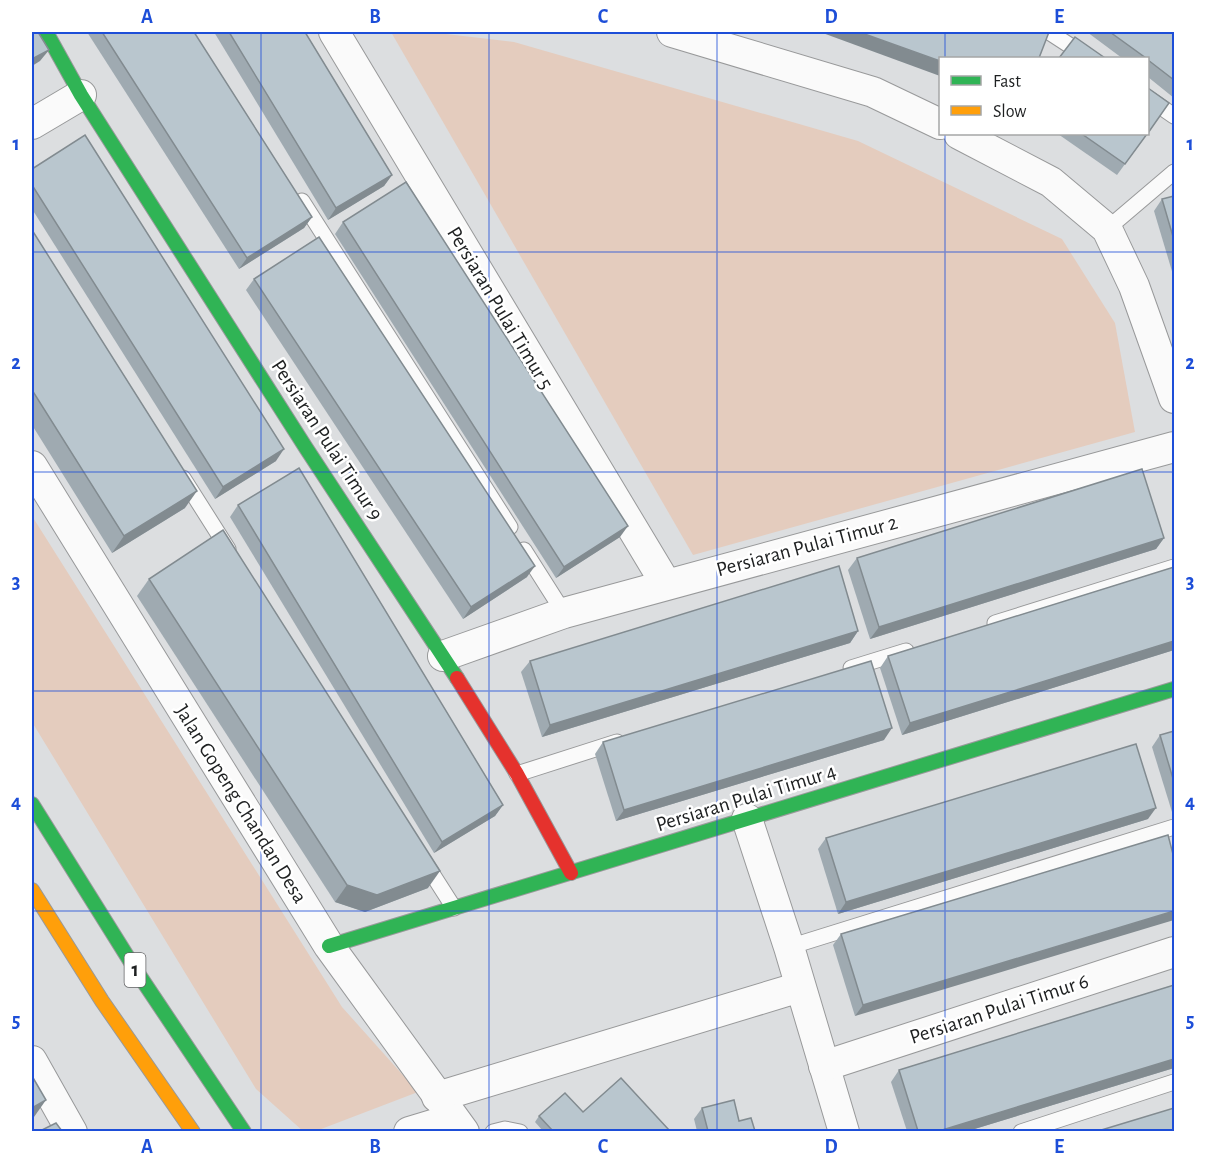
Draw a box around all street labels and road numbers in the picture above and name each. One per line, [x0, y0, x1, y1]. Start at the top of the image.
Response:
street label: Persiaran Pulai Timur 5 [443, 223, 557, 393]
street label: Persiaran Pulai Timur 9 [267, 356, 387, 524]
street label: Persiaran Pulai Timur 2 [714, 512, 900, 580]
street label: Jalan Gopeng Chandan Desa [171, 701, 311, 907]
street label: Persiaran Pulai Timur 4 [654, 761, 838, 835]
road number: 1 [124, 953, 146, 987]
street label: Persiaran Pulai Timur 6 [907, 970, 1091, 1048]

